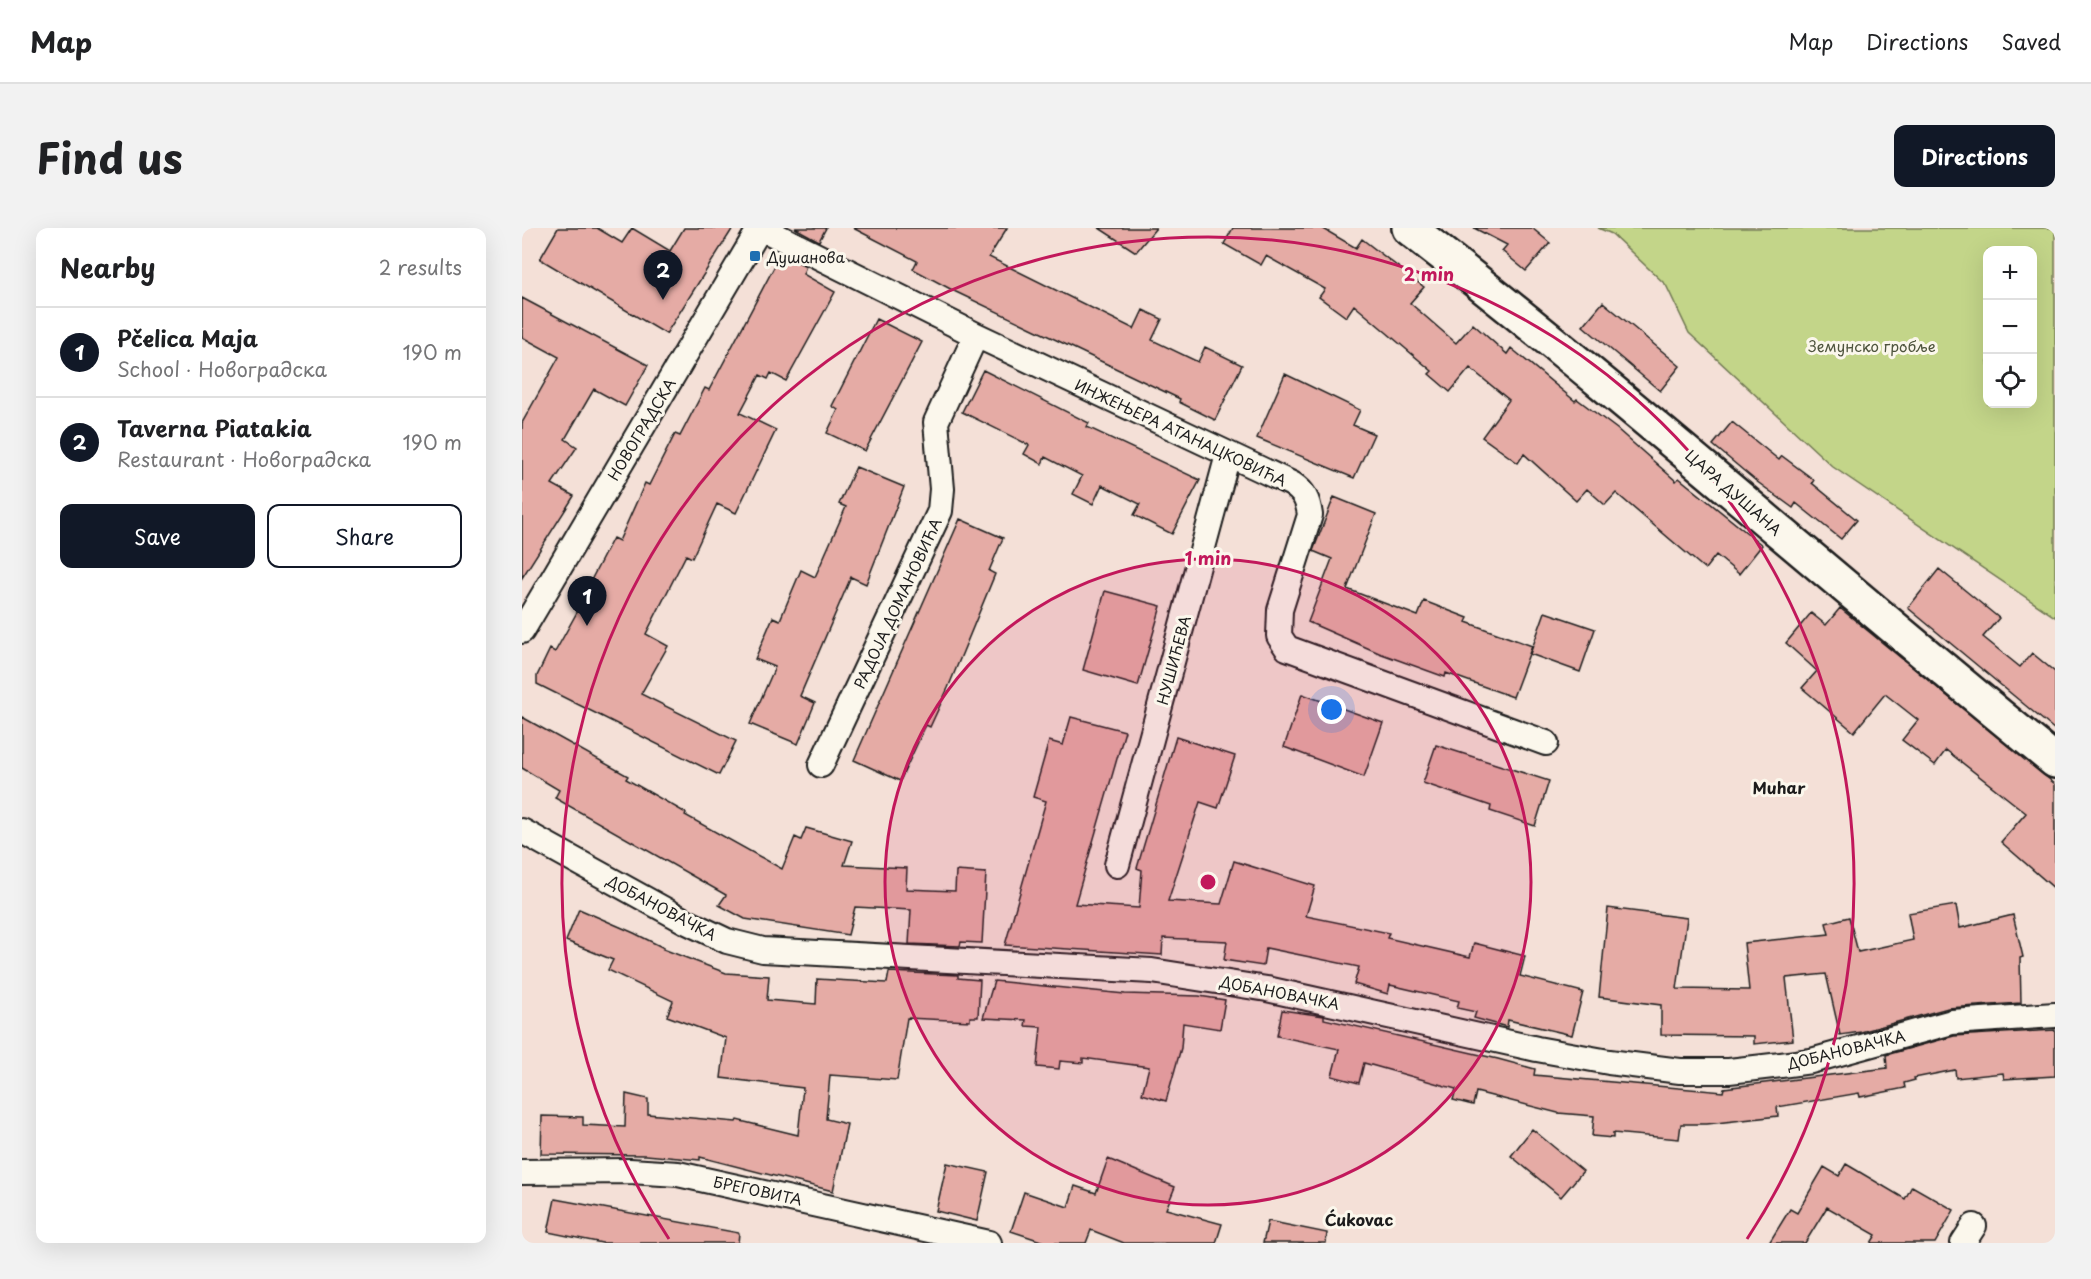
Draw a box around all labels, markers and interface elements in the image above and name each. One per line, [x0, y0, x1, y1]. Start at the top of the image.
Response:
text: Map [30, 20, 92, 63]
text: Map [1788, 25, 1833, 57]
text: Directions [1866, 25, 1968, 57]
text: Saved [2001, 25, 2061, 57]
text: Find us [36, 125, 183, 188]
button: Directions [1894, 125, 2055, 187]
place label: Душанова [766, 245, 845, 268]
map controls [1983, 246, 2037, 408]
button: + [1983, 246, 2037, 300]
text: Nearby [60, 248, 155, 287]
marker: Душанова [748, 249, 762, 263]
pin: 2 [644, 250, 682, 300]
text: 2 results [379, 252, 462, 282]
text: 2 min [1404, 260, 1454, 287]
button: − [1983, 300, 2037, 354]
text: Pčelica Maja [117, 321, 258, 354]
park label: Земунско гробље [1808, 334, 1936, 357]
text: 1 [75, 337, 84, 367]
text: 190 m [403, 337, 462, 367]
text: School · Новоградска [117, 354, 327, 384]
button: locate [1983, 354, 2037, 408]
street label: НОВОГРАДСКА [601, 373, 681, 485]
street label: ИНЖЕЊЕРА АТАНАЦКОВИЋА [1071, 373, 1291, 491]
text: Taverna Piatakia [117, 411, 312, 444]
text: 2 [72, 427, 87, 457]
text: 190 m [403, 427, 462, 457]
text: Restaurant · Новоградска [117, 444, 371, 474]
street label: ЦАРА ДУШАНА [1681, 444, 1787, 540]
button: Save [60, 504, 255, 568]
button: Share [267, 504, 462, 568]
street label: РАДОЈА ДОМАНОВИЋА [847, 514, 947, 692]
text: 1 min [1185, 544, 1231, 571]
pin: 1 [568, 576, 606, 626]
street label: НУШИЋЕВА [1150, 613, 1196, 707]
your location [1317, 695, 1346, 724]
district label: Muhar [1752, 775, 1806, 799]
street label: ДОБАНОВАЧКА [602, 868, 721, 946]
centre of rings [1198, 872, 1218, 892]
street label: ДОБАНОВАЧКА [1217, 969, 1342, 1015]
street label: ДОБАНОВАЧКА [1783, 1023, 1908, 1075]
street label: БРЕГОВИТА [711, 1169, 805, 1211]
district label: Ćukovac [1325, 1207, 1393, 1231]

